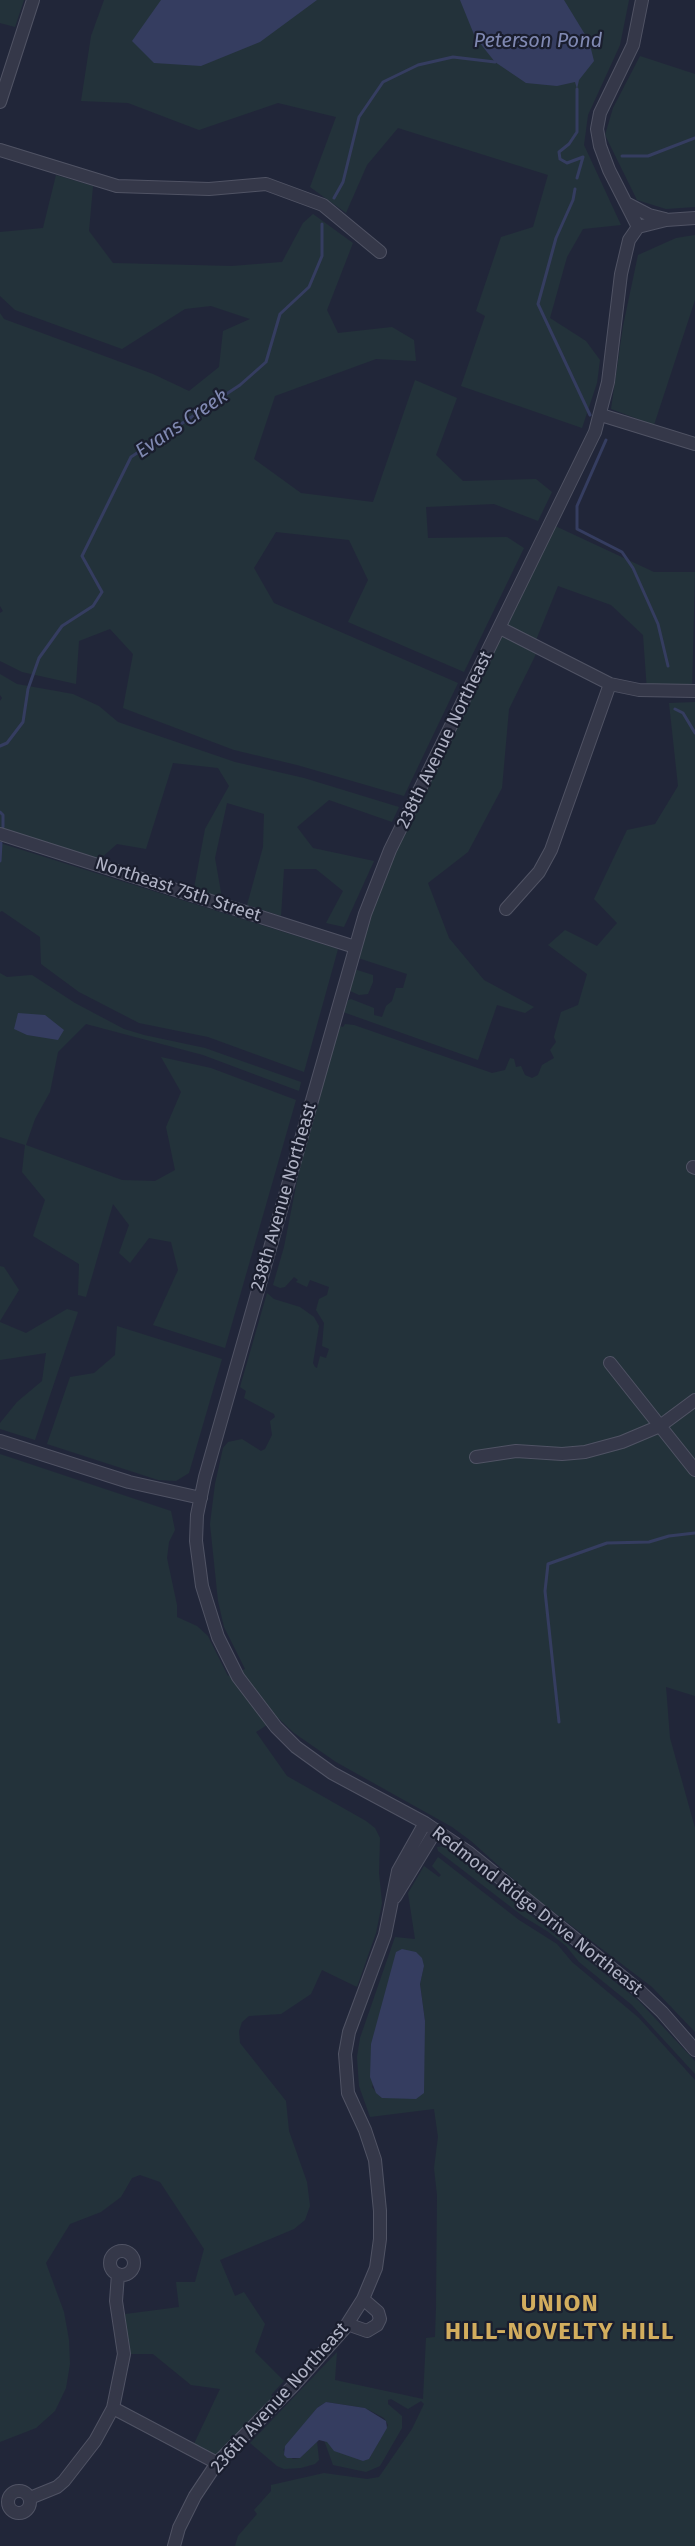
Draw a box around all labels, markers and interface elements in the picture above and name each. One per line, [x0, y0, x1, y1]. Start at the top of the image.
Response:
water label: Peterson Pond [474, 29, 602, 53]
water label: Evans Creek [131, 384, 233, 464]
street label: 238th Avenue Northeast [393, 648, 497, 832]
street label: Northeast 75th Street [92, 853, 264, 927]
street label: 238th Avenue Northeast [247, 1100, 321, 1294]
street label: Redmond Ridge Drive Northeast [427, 1822, 647, 2000]
district label: UNION HILL-NOVELTY HILL [445, 2290, 675, 2346]
street label: 236th Avenue Northeast [207, 2318, 353, 2478]

